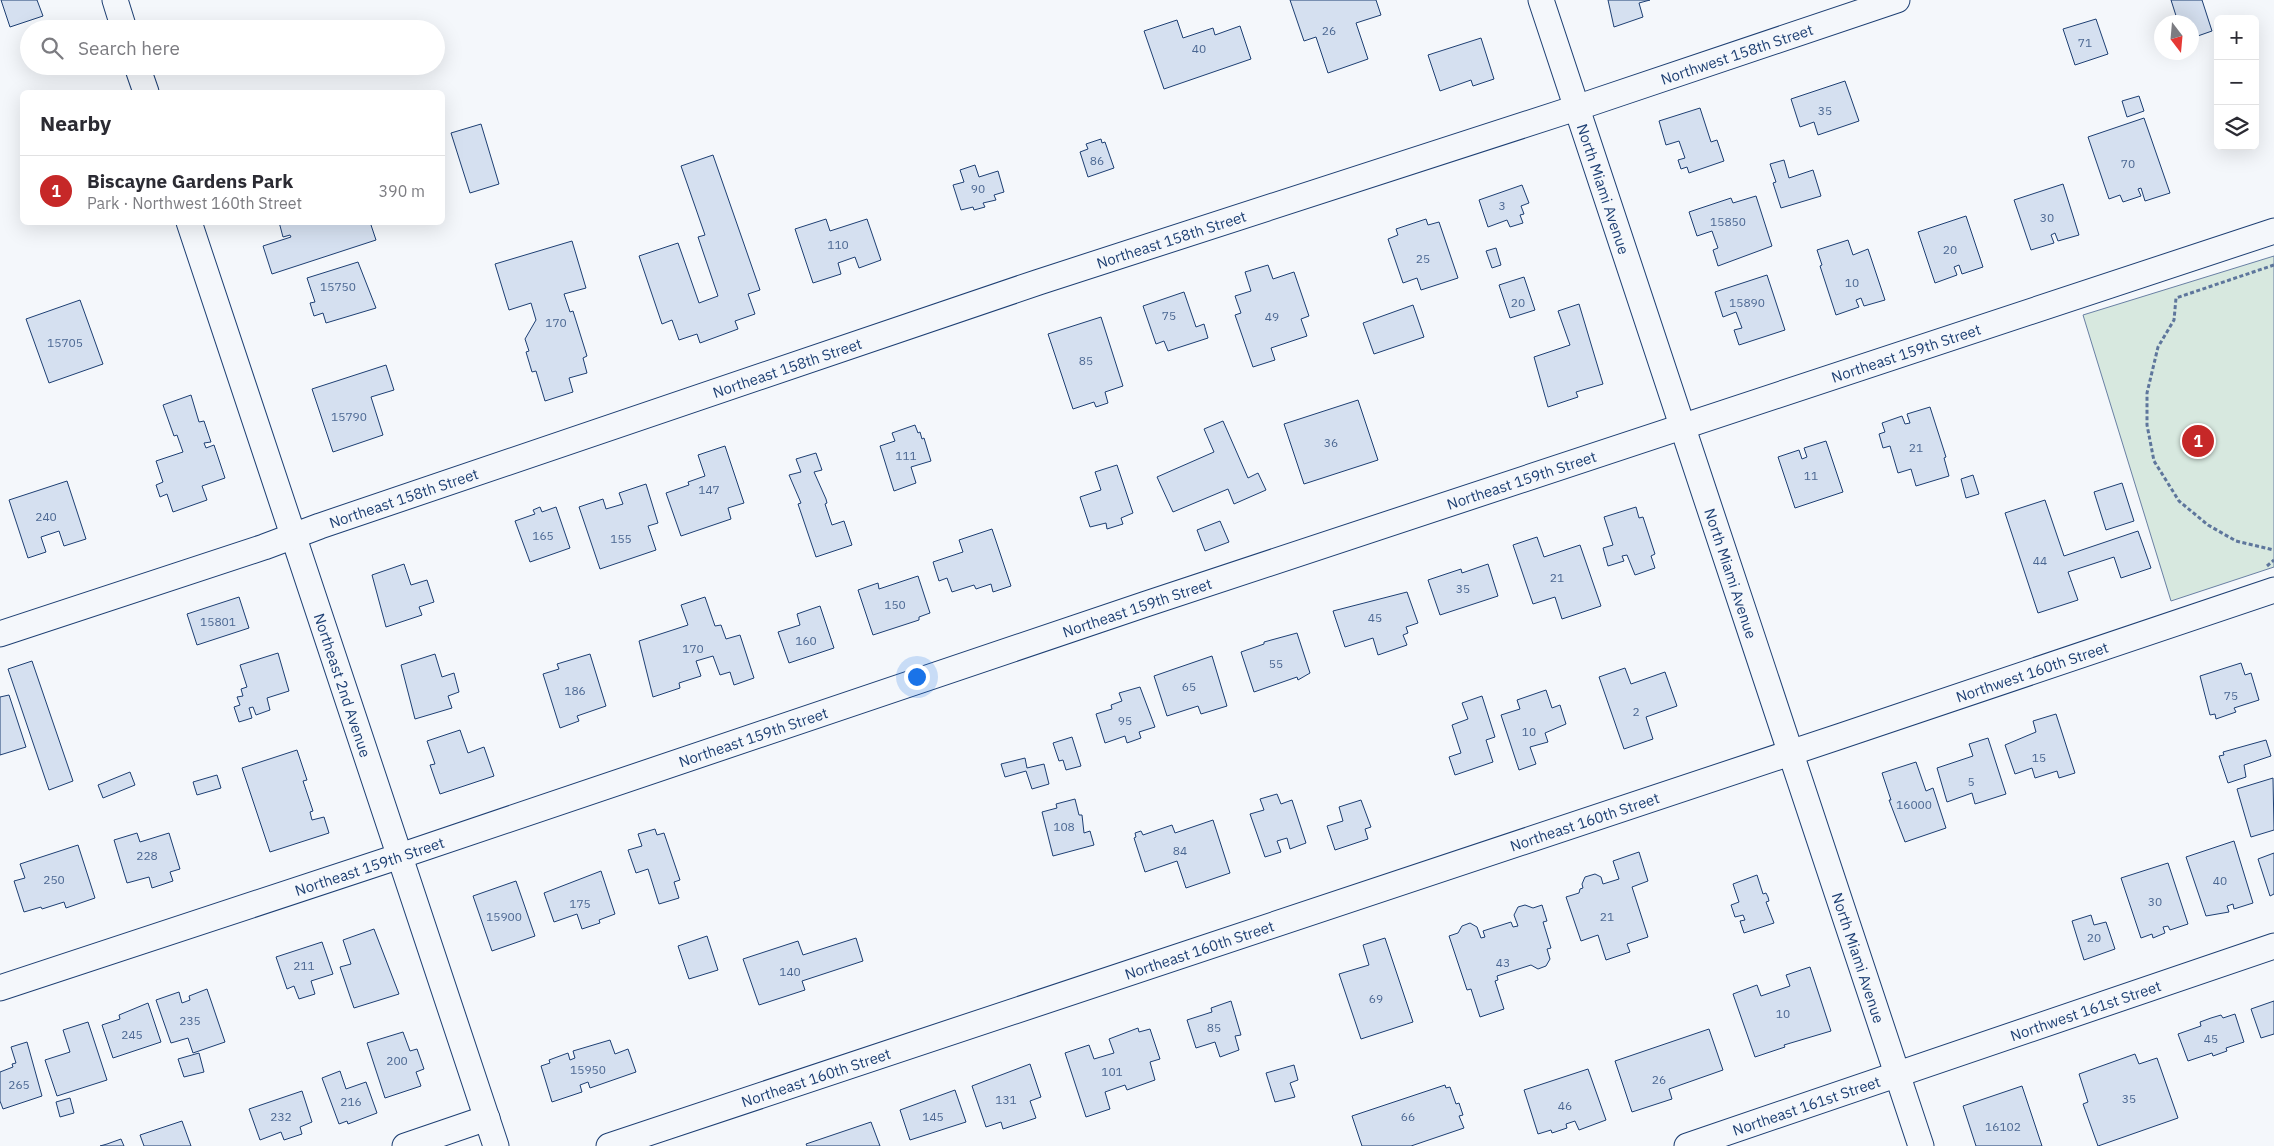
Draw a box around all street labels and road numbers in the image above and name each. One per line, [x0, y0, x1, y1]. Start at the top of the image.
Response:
street label: Northwest 158th Street [1658, 20, 1815, 88]
street label: North Miami Avenue [1573, 121, 1634, 257]
street label: Northeast 158th Street [1094, 206, 1248, 272]
street label: Northeast 159th Street [1829, 319, 1983, 386]
street label: Northeast 158th Street [710, 333, 864, 402]
street label: Northeast 159th Street [1444, 446, 1599, 513]
street label: Northeast 158th Street [327, 464, 481, 532]
street label: North Miami Avenue [1701, 506, 1762, 641]
street label: Northeast 159th Street [1060, 573, 1214, 641]
street label: Northeast 2nd Avenue [310, 611, 376, 760]
street label: Northwest 160th Street [1953, 637, 2111, 706]
street label: Northeast 159th Street [676, 703, 830, 771]
street label: Northeast 160th Street [1507, 788, 1662, 855]
street label: Northeast 159th Street [292, 832, 447, 900]
street label: North Miami Avenue [1828, 890, 1889, 1025]
street label: Northeast 160th Street [1122, 916, 1276, 983]
street label: Northwest 161st Street [2008, 976, 2163, 1045]
street label: Northeast 160th Street [739, 1043, 893, 1111]
street label: Northeast 161st Street [1730, 1071, 1883, 1139]

